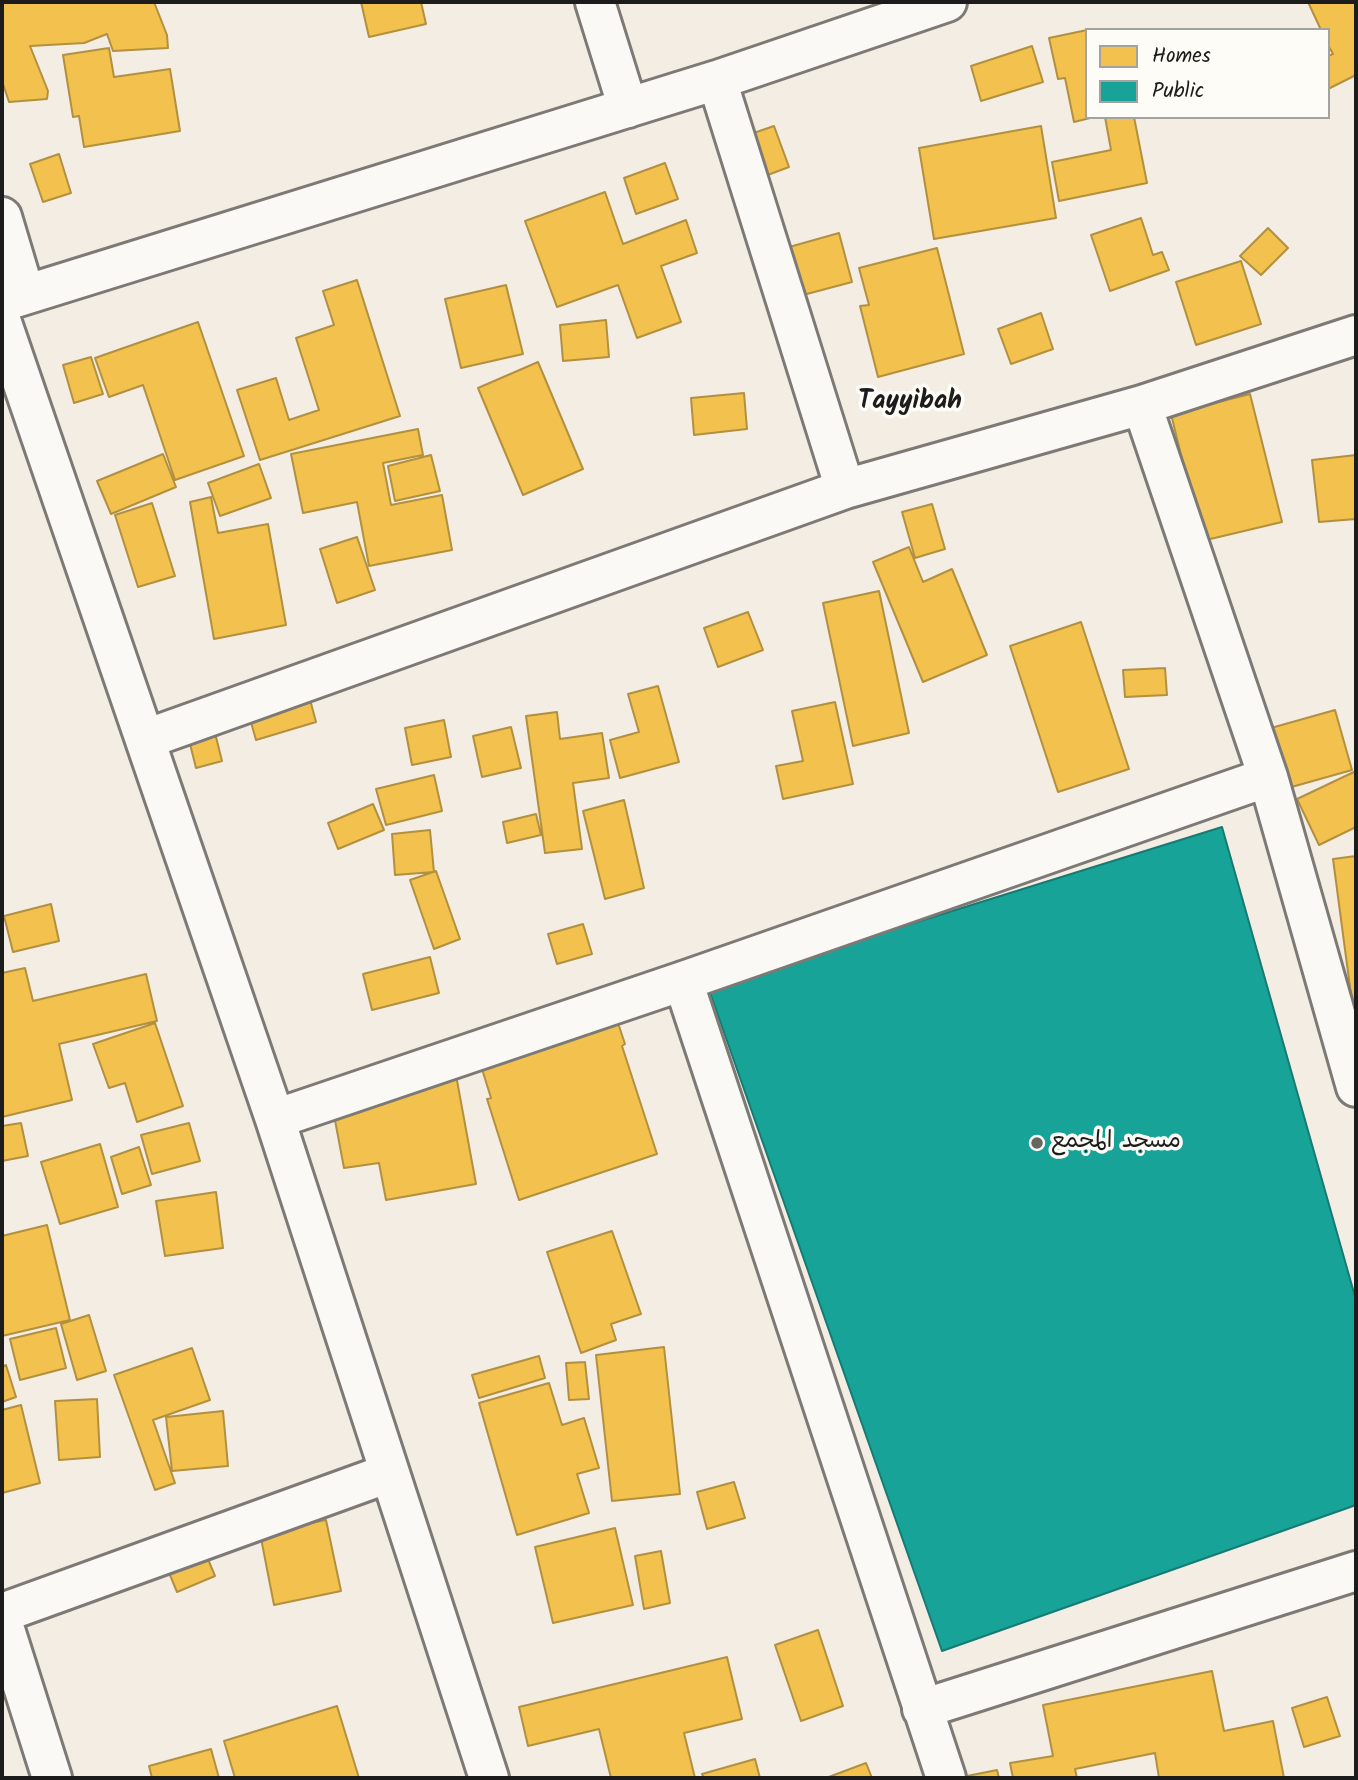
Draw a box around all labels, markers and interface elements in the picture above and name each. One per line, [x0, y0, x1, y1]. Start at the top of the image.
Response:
legend [1085, 28, 1330, 119]
text: Homes [1152, 40, 1211, 73]
text: Public [1152, 75, 1204, 108]
district label: Tayyibah [858, 388, 962, 420]
place label: مسجد المجمع [1051, 1129, 1181, 1157]
marker: مسجد المجمع [1029, 1135, 1045, 1151]

